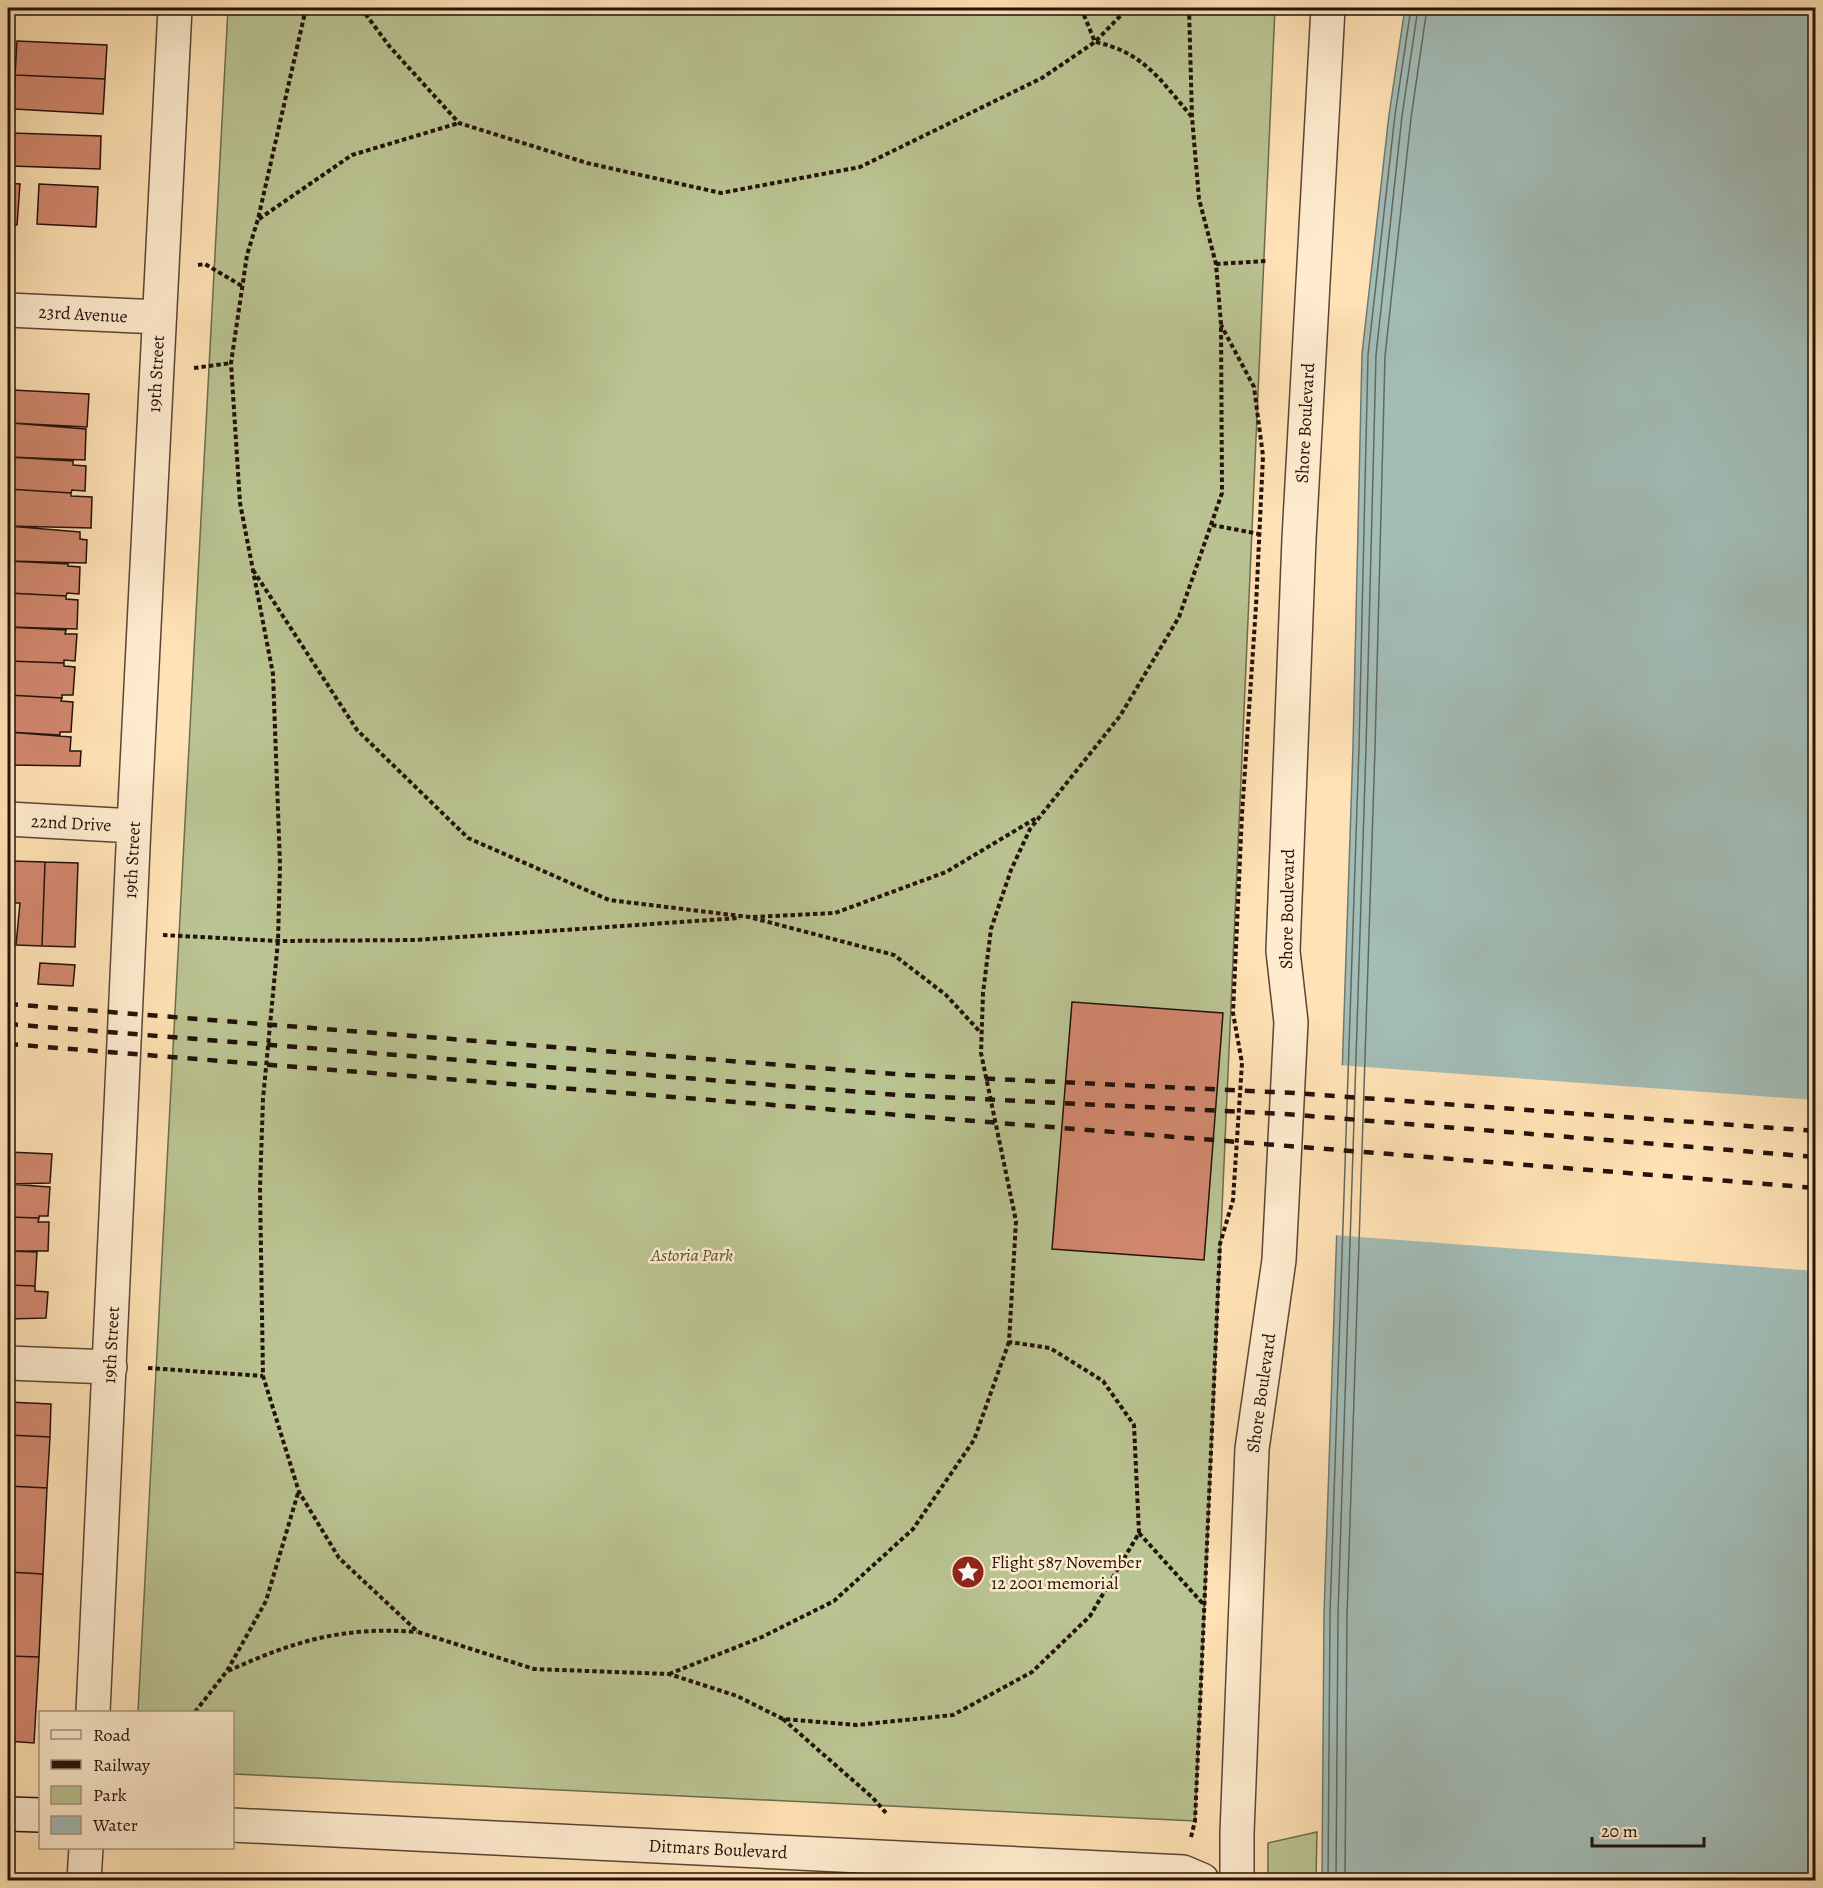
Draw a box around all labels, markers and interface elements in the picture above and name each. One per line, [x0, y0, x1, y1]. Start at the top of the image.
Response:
street label: 23rd Avenue [38, 300, 128, 328]
street label: 19th Street [142, 335, 170, 413]
street label: Shore Boulevard [1290, 362, 1320, 484]
street label: 22nd Drive [30, 809, 112, 837]
street label: 19th Street [118, 821, 146, 899]
street label: Shore Boulevard [1274, 848, 1300, 969]
park label: Astoria Park [650, 1243, 733, 1267]
street label: 19th Street [97, 1306, 125, 1384]
street label: Shore Boulevard [1241, 1331, 1281, 1454]
place label: Flight 587 November 12 2001 memorial [991, 1550, 1142, 1595]
place icon: Flight 587 November 12 2001 memorial [950, 1554, 986, 1590]
legend [39, 1711, 234, 1849]
text: Road [93, 1723, 131, 1747]
text: Railway [93, 1753, 151, 1777]
text: Park [93, 1783, 127, 1807]
scale bar [1592, 1810, 1704, 1848]
text: Water [92, 1813, 138, 1837]
text: 20 m [1601, 1819, 1638, 1843]
street label: Ditmars Boulevard [648, 1833, 788, 1865]

